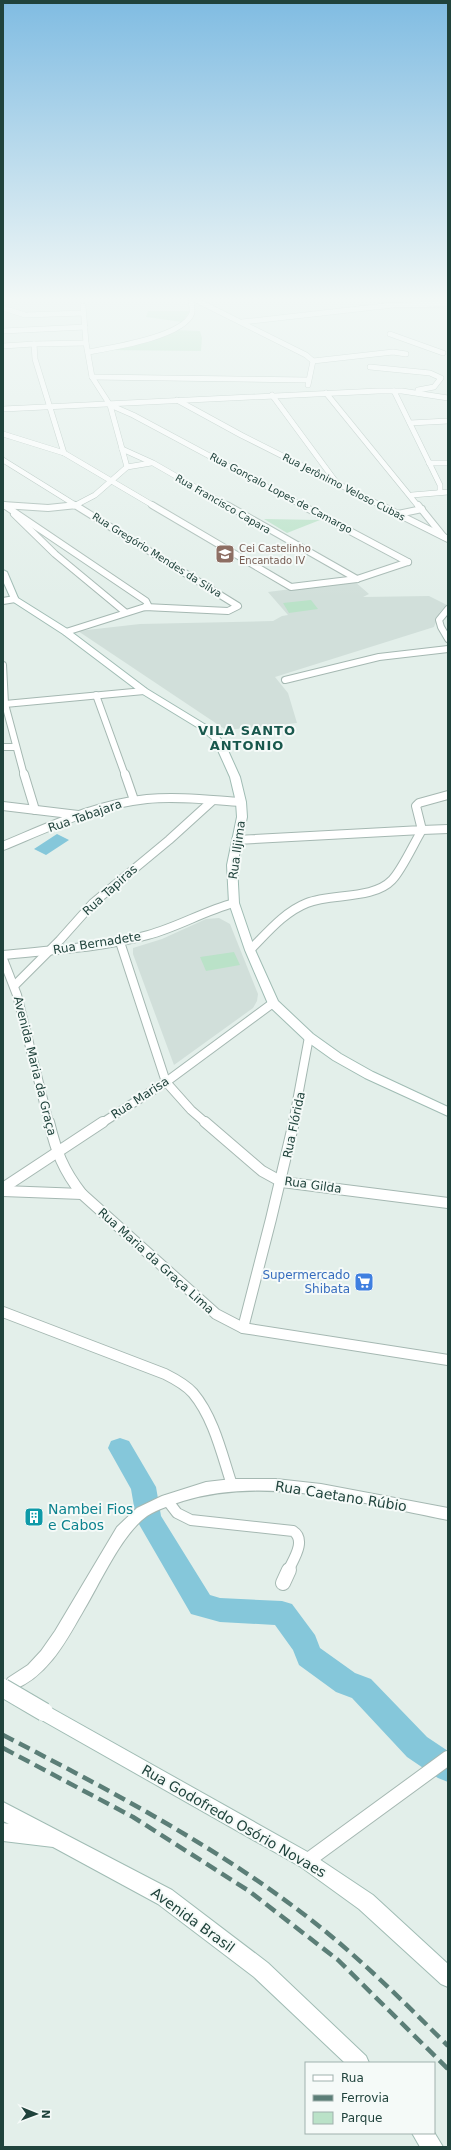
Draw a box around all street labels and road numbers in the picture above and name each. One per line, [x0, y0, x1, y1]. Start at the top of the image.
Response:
street label: Rua Gonçalo Lopes de Camargo [208, 451, 354, 535]
street label: Rua Jerônimo Veloso Cubas [281, 451, 407, 523]
street label: Rua Francisco Capara [174, 472, 272, 536]
street label: Rua Gregório Mendes da Silva [90, 511, 224, 599]
street label: Rua Tabajara [46, 797, 124, 835]
street label: Rua Iljima [226, 820, 248, 880]
street label: Rua Tapiras [80, 862, 140, 918]
street label: Rua Bernadete [52, 929, 142, 957]
street label: Avenida Maria da Graça [11, 995, 59, 1137]
street label: Rua Marisa [108, 1074, 172, 1122]
street label: Rua Flórida [280, 1091, 308, 1159]
street label: Rua Gilda [284, 1174, 342, 1196]
street label: Rua Maria da Graça Lima [95, 1205, 217, 1317]
street label: Rua Caetano Rúbio [274, 1478, 408, 1514]
street label: Rua Godofredo Osório Novaes [139, 1762, 329, 1880]
street label: Avenida Brasil [148, 1884, 238, 1956]

